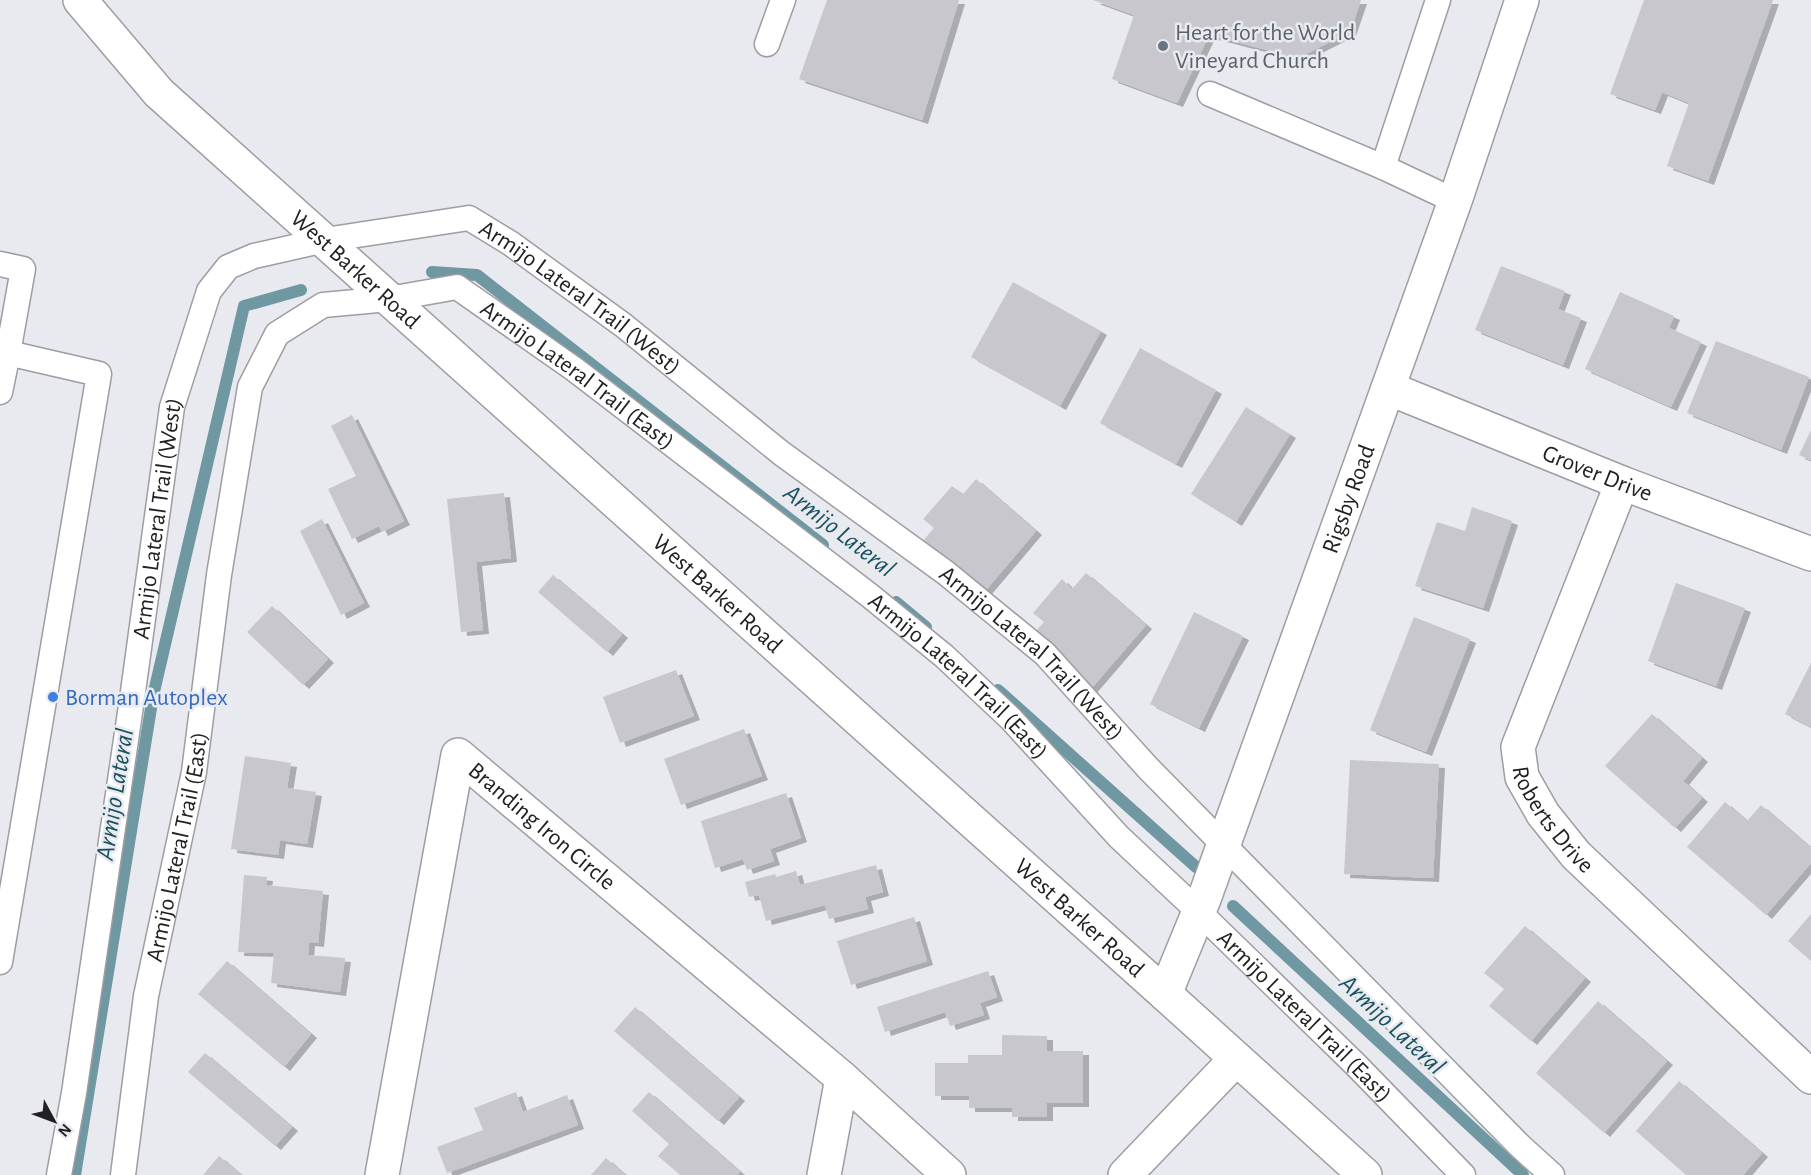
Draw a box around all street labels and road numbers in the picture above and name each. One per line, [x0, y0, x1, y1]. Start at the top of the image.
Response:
street label: West Barker Road [286, 206, 424, 334]
street label: Armijo Lateral Trail (West) [475, 216, 685, 380]
street label: Armijo Lateral Trail (East) [476, 296, 679, 454]
street label: Armijo Lateral Trail (West) [129, 395, 187, 641]
street label: Grover Drive [1539, 441, 1655, 506]
street label: Rigsby Road [1318, 442, 1380, 557]
street label: West Barker Road [648, 530, 786, 658]
street label: Armijo Lateral Trail (West) [935, 562, 1128, 745]
street label: Armijo Lateral Trail (East) [864, 589, 1052, 764]
street label: Armijo Lateral Trail (East) [143, 730, 212, 964]
street label: Branding Iron Circle [464, 758, 620, 895]
street label: Roberts Drive [1508, 765, 1598, 878]
street label: West Barker Road [1010, 854, 1148, 982]
street label: Armijo Lateral Trail (East) [1212, 923, 1398, 1109]

